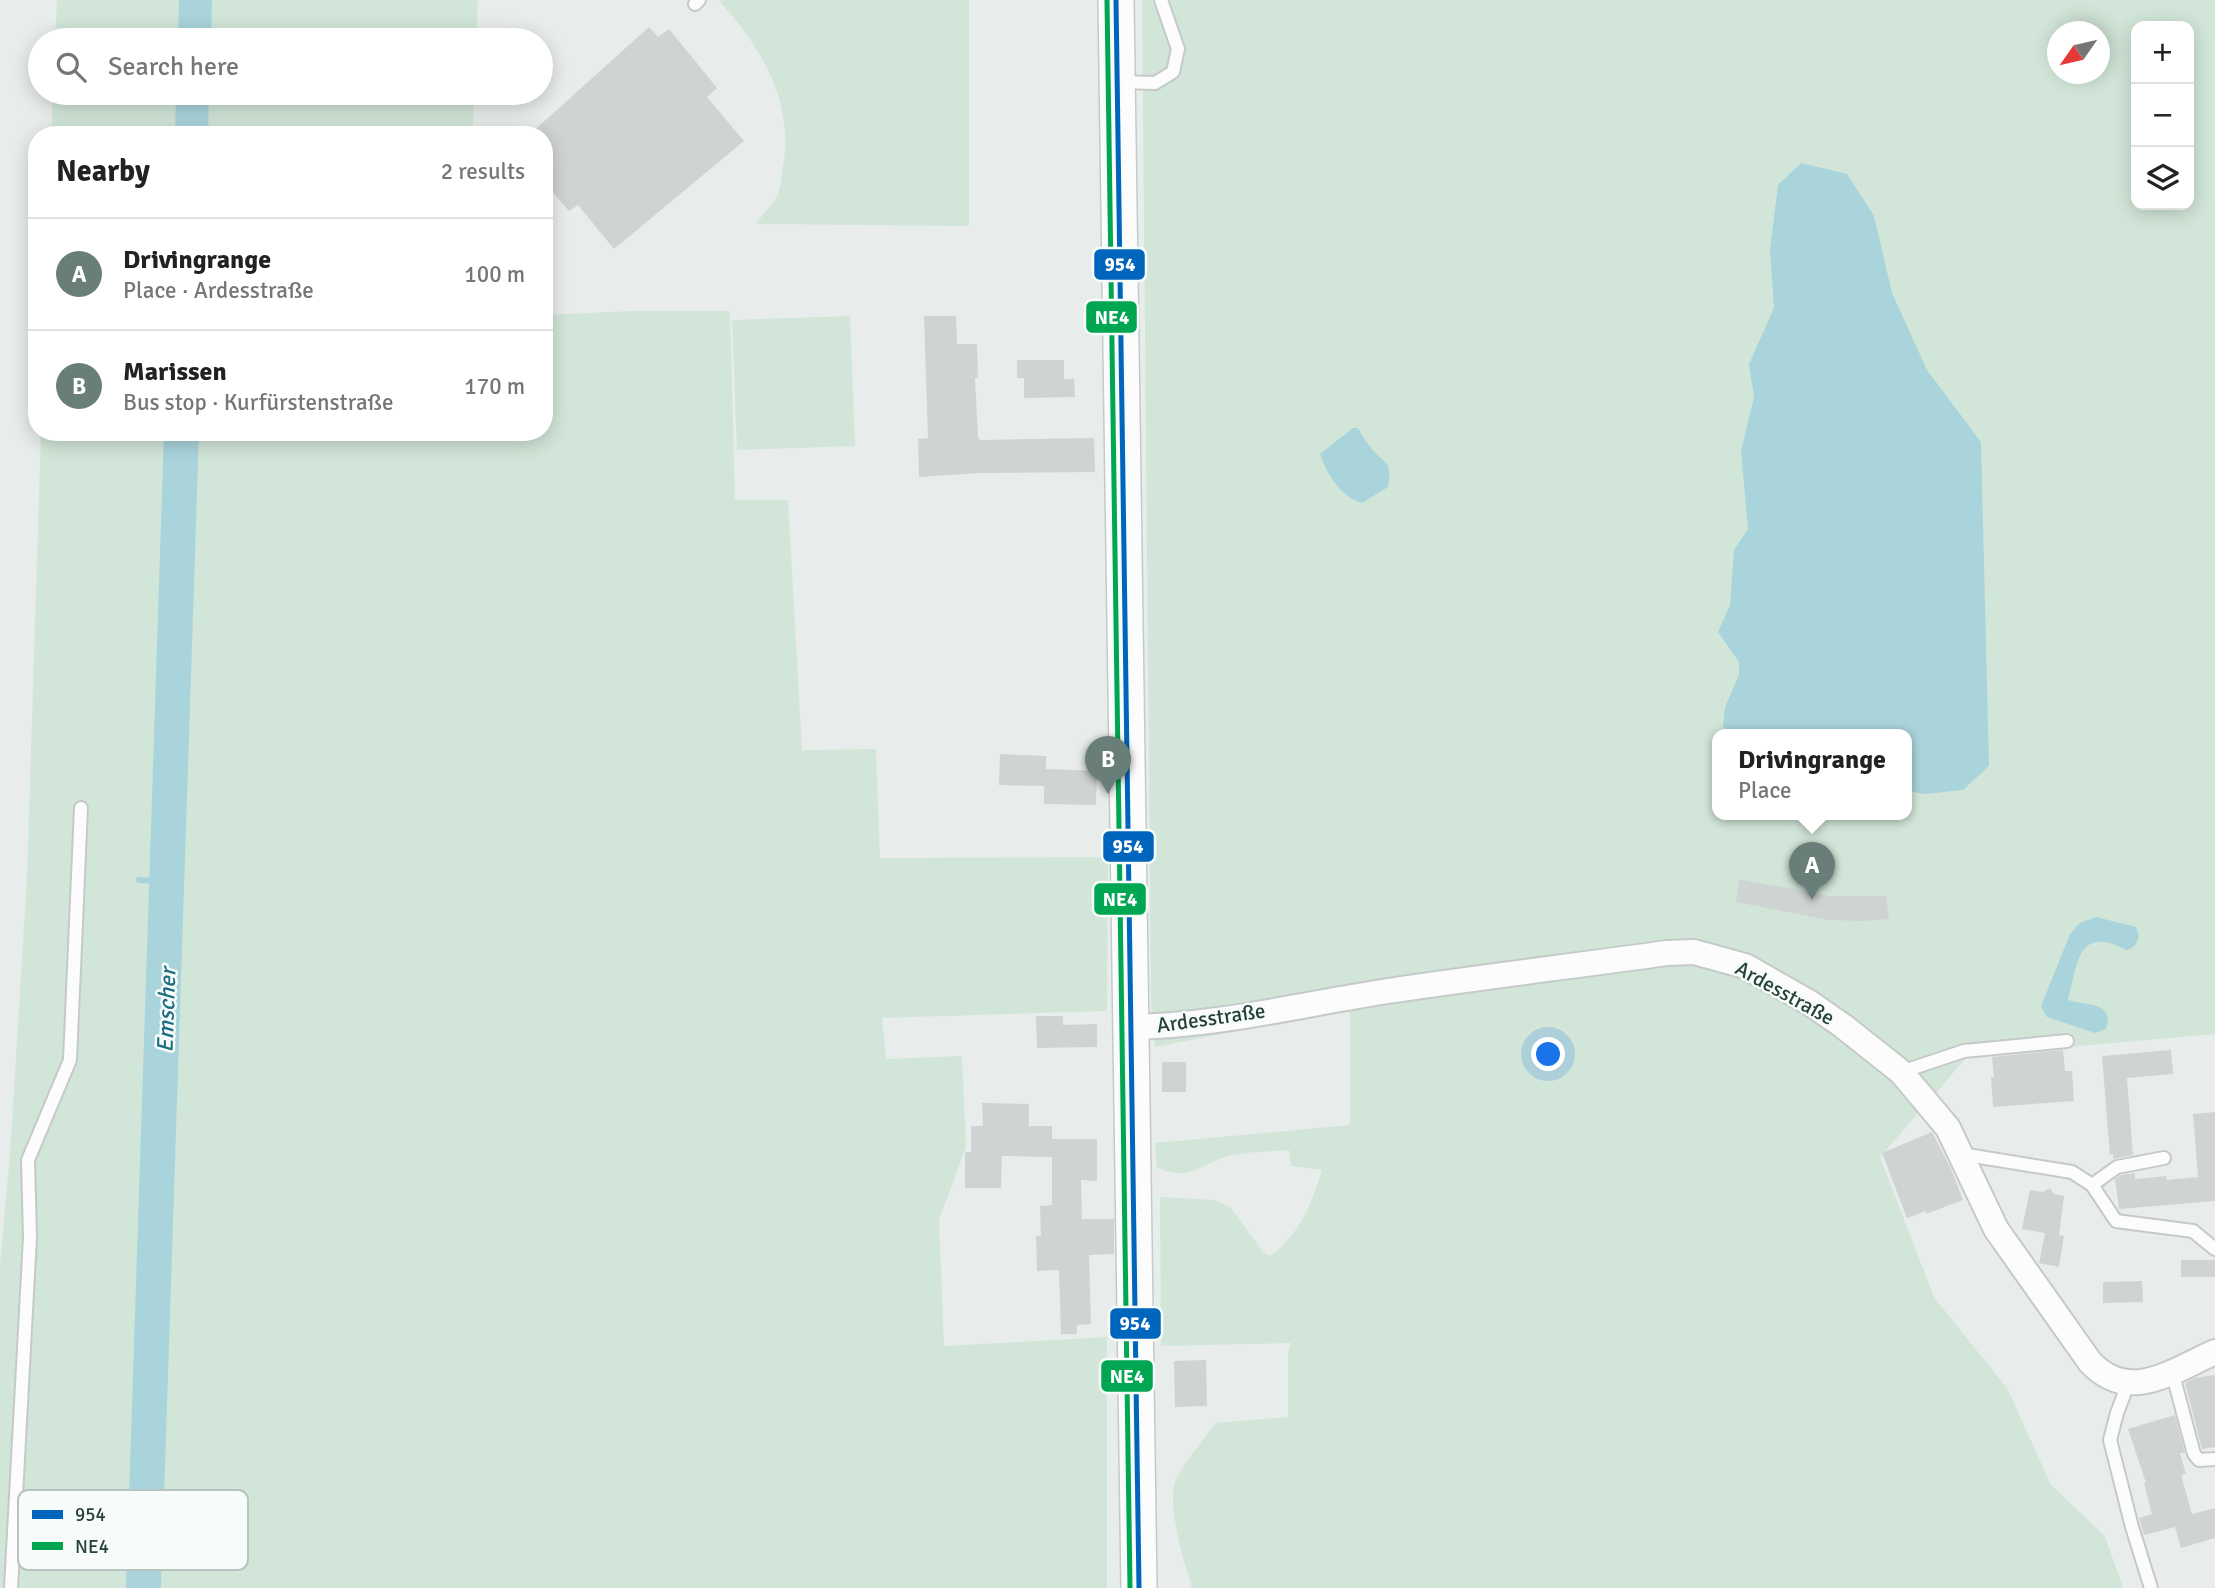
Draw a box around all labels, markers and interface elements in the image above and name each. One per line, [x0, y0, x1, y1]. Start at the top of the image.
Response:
north arrow [2047, 21, 2110, 84]
map controls [2131, 21, 2194, 210]
button: + [2131, 21, 2194, 84]
search box [28, 28, 553, 105]
icon: search [52, 48, 90, 86]
text: Search here [108, 51, 239, 83]
button: − [2131, 84, 2194, 147]
button: layers [2131, 147, 2194, 210]
text: Nearby [56, 153, 150, 190]
text: 2 results [441, 157, 525, 186]
text: Drivingrange [123, 244, 271, 276]
line badge: 954 [1093, 248, 1146, 281]
text: 954 [1105, 253, 1135, 277]
text: A [72, 260, 86, 289]
text: 100 m [464, 260, 525, 289]
text: Place · Ardesstraße [123, 276, 314, 305]
line badge: NE4 [1085, 300, 1138, 334]
text: NE4 [1095, 306, 1129, 330]
text: Marissen [123, 356, 227, 388]
text: B [72, 372, 86, 401]
text: 170 m [464, 372, 525, 401]
text: Bus stop · Kurfürstenstraße [123, 388, 394, 417]
popup [1712, 729, 1912, 820]
pin: B [1085, 736, 1131, 794]
text: Drivingrange [1738, 744, 1886, 776]
text: Place [1738, 776, 1792, 805]
line badge: 954 [1102, 830, 1155, 863]
text: 954 [1113, 835, 1143, 859]
pin: A [1789, 842, 1835, 900]
line badge: NE4 [1093, 882, 1147, 916]
text: NE4 [1103, 888, 1137, 912]
street label: Ardesstraße [1731, 955, 1839, 1031]
water label: Emscher [151, 964, 183, 1053]
street label: Ardesstraße [1155, 997, 1267, 1039]
your location [1531, 1037, 1565, 1071]
line badge: 954 [1109, 1307, 1162, 1340]
text: 954 [1120, 1312, 1150, 1336]
line badge: NE4 [1100, 1359, 1154, 1393]
text: NE4 [1110, 1365, 1144, 1389]
legend [18, 1490, 248, 1570]
text: 954 [75, 1503, 106, 1527]
text: NE4 [75, 1535, 109, 1559]

